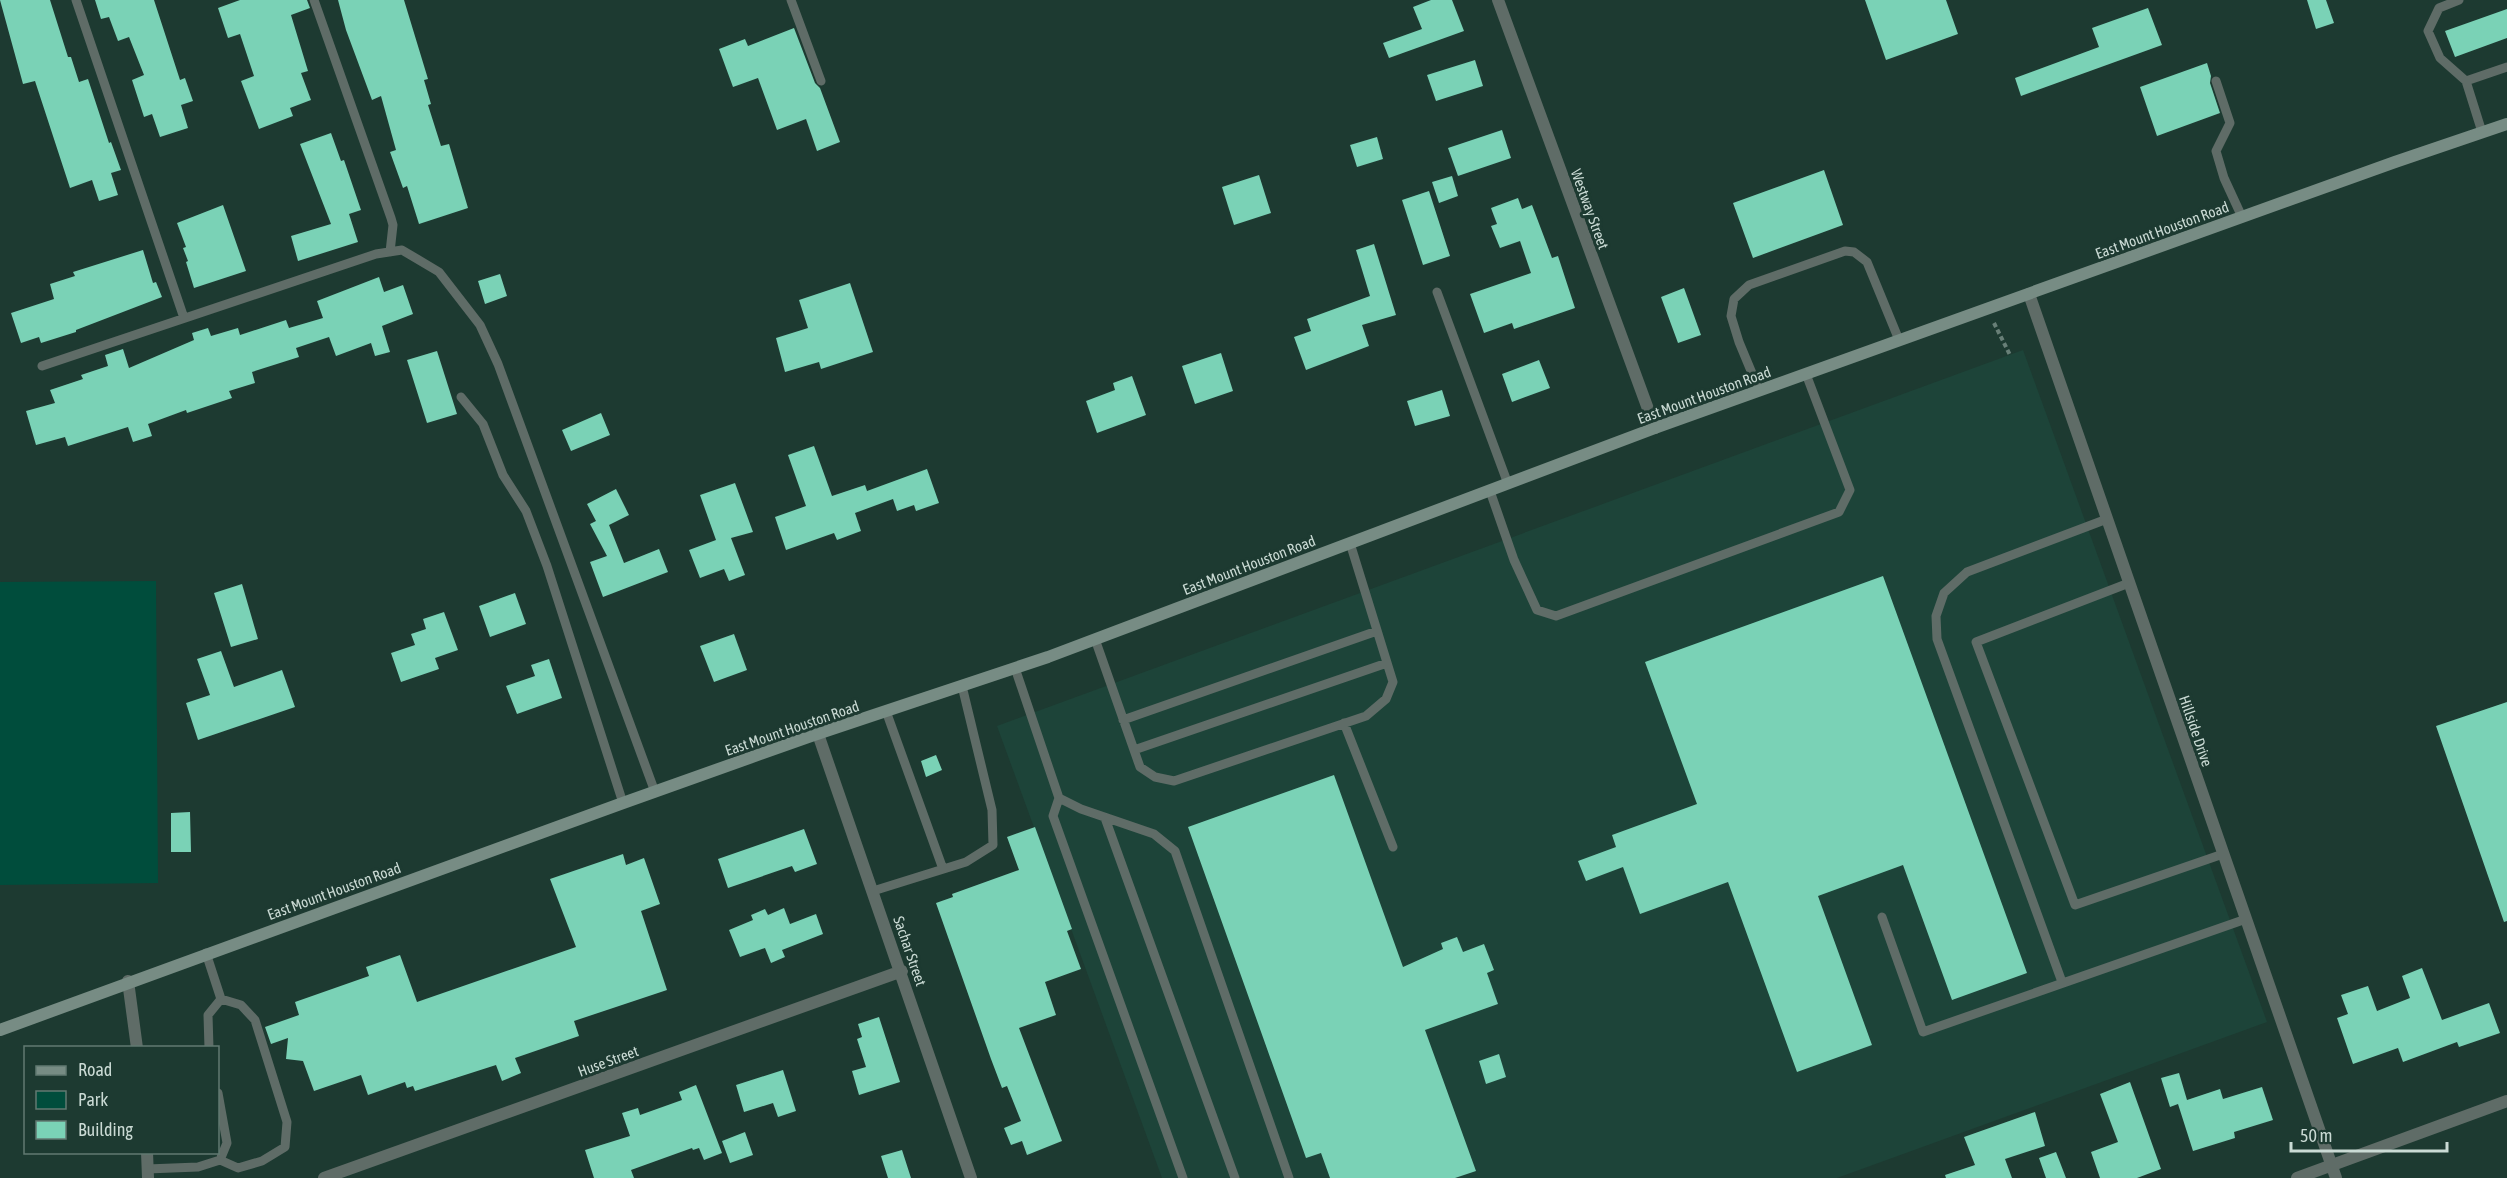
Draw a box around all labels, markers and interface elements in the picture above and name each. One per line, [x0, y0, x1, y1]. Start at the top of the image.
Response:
street label: Westway Street [1568, 167, 1612, 251]
street label: East Mount Houston Road [2093, 198, 2231, 262]
street label: East Mount Houston Road [1635, 363, 1773, 427]
street label: East Mount Houston Road [1180, 532, 1318, 598]
street label: Hillside Drive [2176, 693, 2216, 769]
street label: East Mount Houston Road [723, 697, 861, 759]
street label: East Mount Houston Road [265, 859, 403, 923]
street label: Sachar Street [890, 914, 930, 988]
street label: Huse Street [575, 1042, 641, 1080]
legend [24, 1046, 219, 1154]
text: Road [78, 1059, 112, 1080]
text: Park [78, 1089, 108, 1110]
scale bar [2291, 1115, 2447, 1153]
text: Building [78, 1119, 133, 1140]
text: 50 m [2300, 1125, 2332, 1146]

